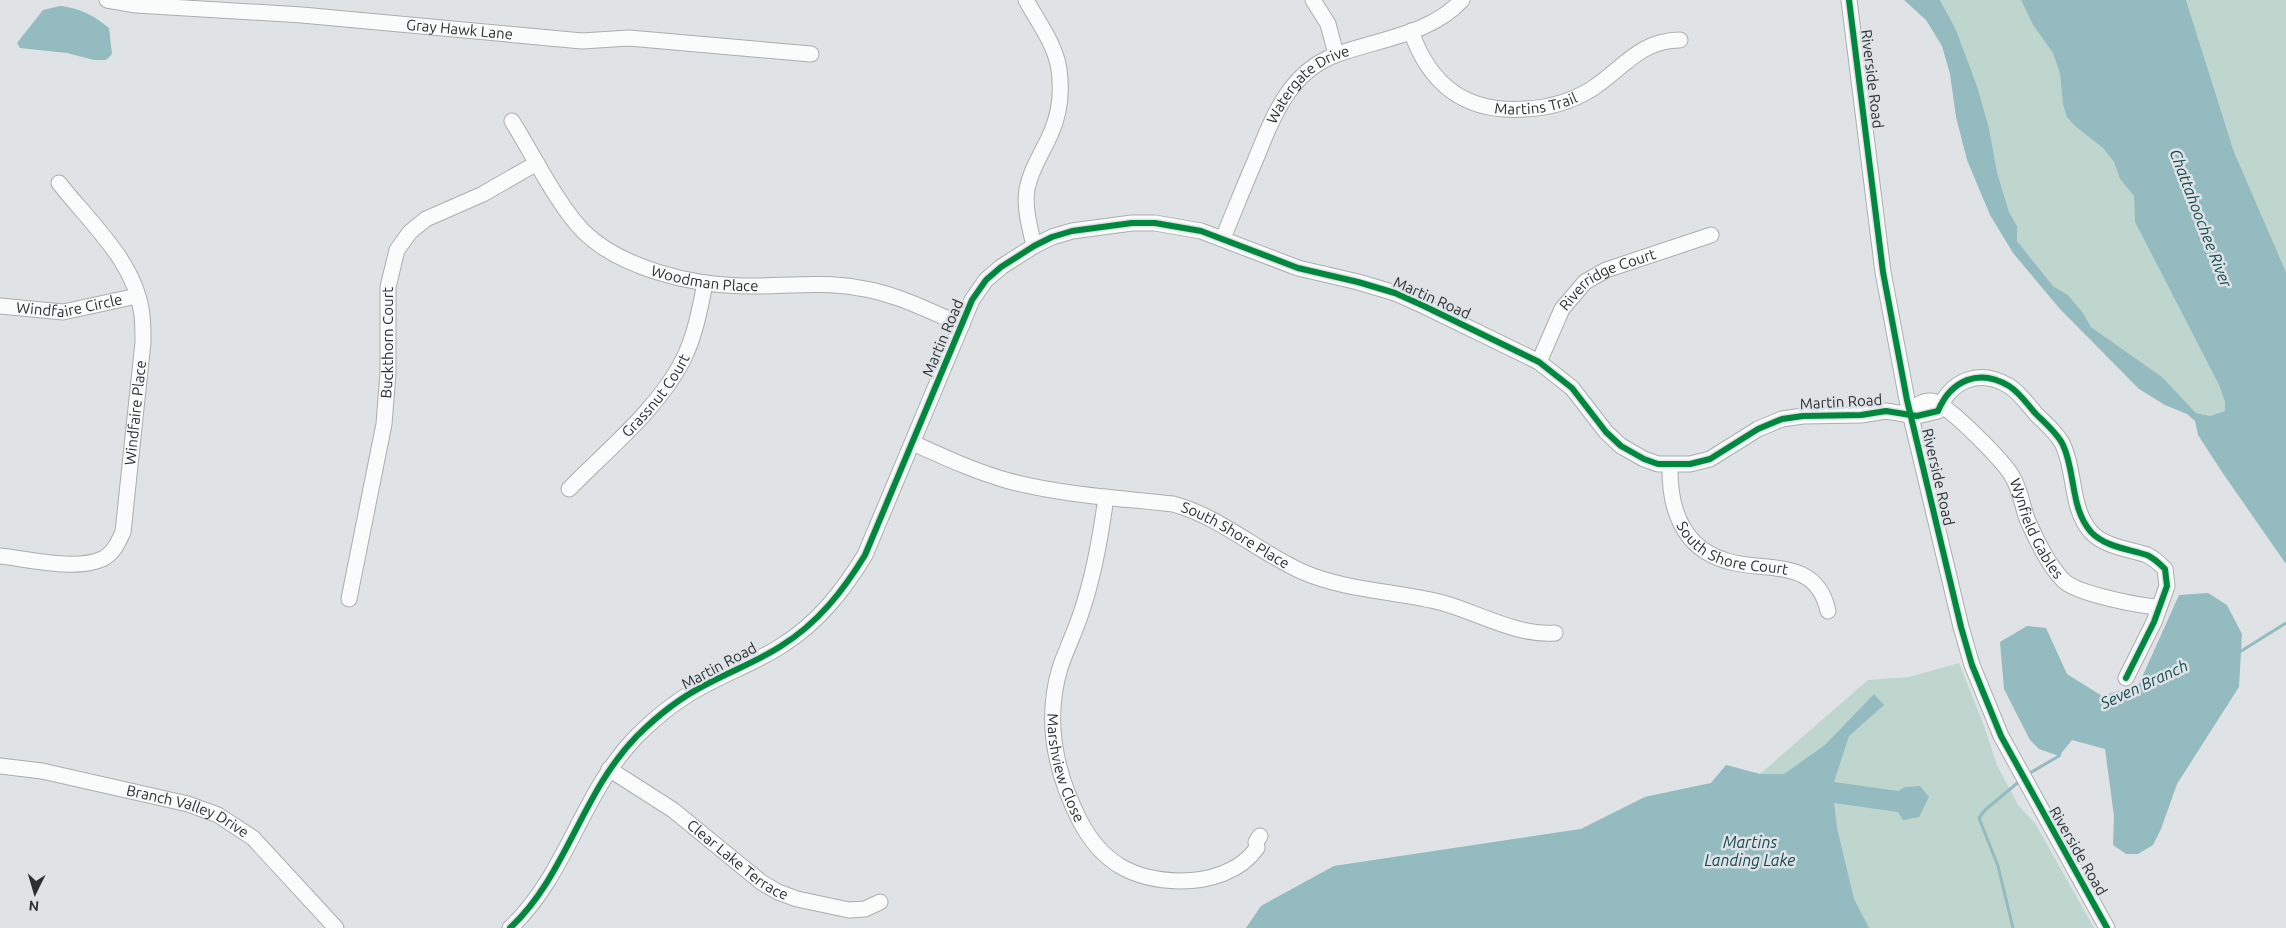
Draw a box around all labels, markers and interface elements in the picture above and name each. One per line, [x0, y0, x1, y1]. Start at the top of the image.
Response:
street label: Gray Hawk Lane [406, 16, 514, 43]
street label: Riverside Road [1858, 29, 1887, 129]
street label: Watergate Drive [1263, 42, 1351, 126]
street label: Martins Trail [1494, 89, 1580, 117]
water label: Chattahoochee River [2166, 146, 2236, 290]
street label: Riverridge Court [1556, 245, 1658, 314]
street label: Woodman Place [649, 262, 758, 294]
street label: Martin Road [1391, 273, 1473, 322]
street label: Buckthorn Court [377, 287, 396, 399]
street label: Windfaire Circle [15, 290, 124, 320]
street label: Martin Road [919, 296, 966, 379]
street label: Grassnut Court [618, 351, 693, 440]
street label: Windfaire Place [121, 359, 149, 466]
street label: Martin Road [1799, 391, 1883, 412]
street label: Riverside Road [1919, 427, 1958, 527]
street label: Wynfield Gables [2007, 476, 2067, 582]
street label: South Shore Place [1179, 498, 1293, 572]
street label: South Shore Court [1673, 518, 1790, 578]
street label: Martin Road [678, 639, 759, 692]
water label: Seven Branch [2097, 656, 2190, 712]
street label: Marshview Close [1044, 713, 1088, 825]
street label: Branch Valley Drive [125, 781, 252, 841]
street label: Riverside Road [2046, 803, 2111, 898]
street label: Clear Lake Terrace [684, 816, 791, 903]
water label: Martins Landing Lake [1705, 833, 1795, 869]
north arrow [10, 868, 60, 918]
text: N [28, 898, 40, 914]

